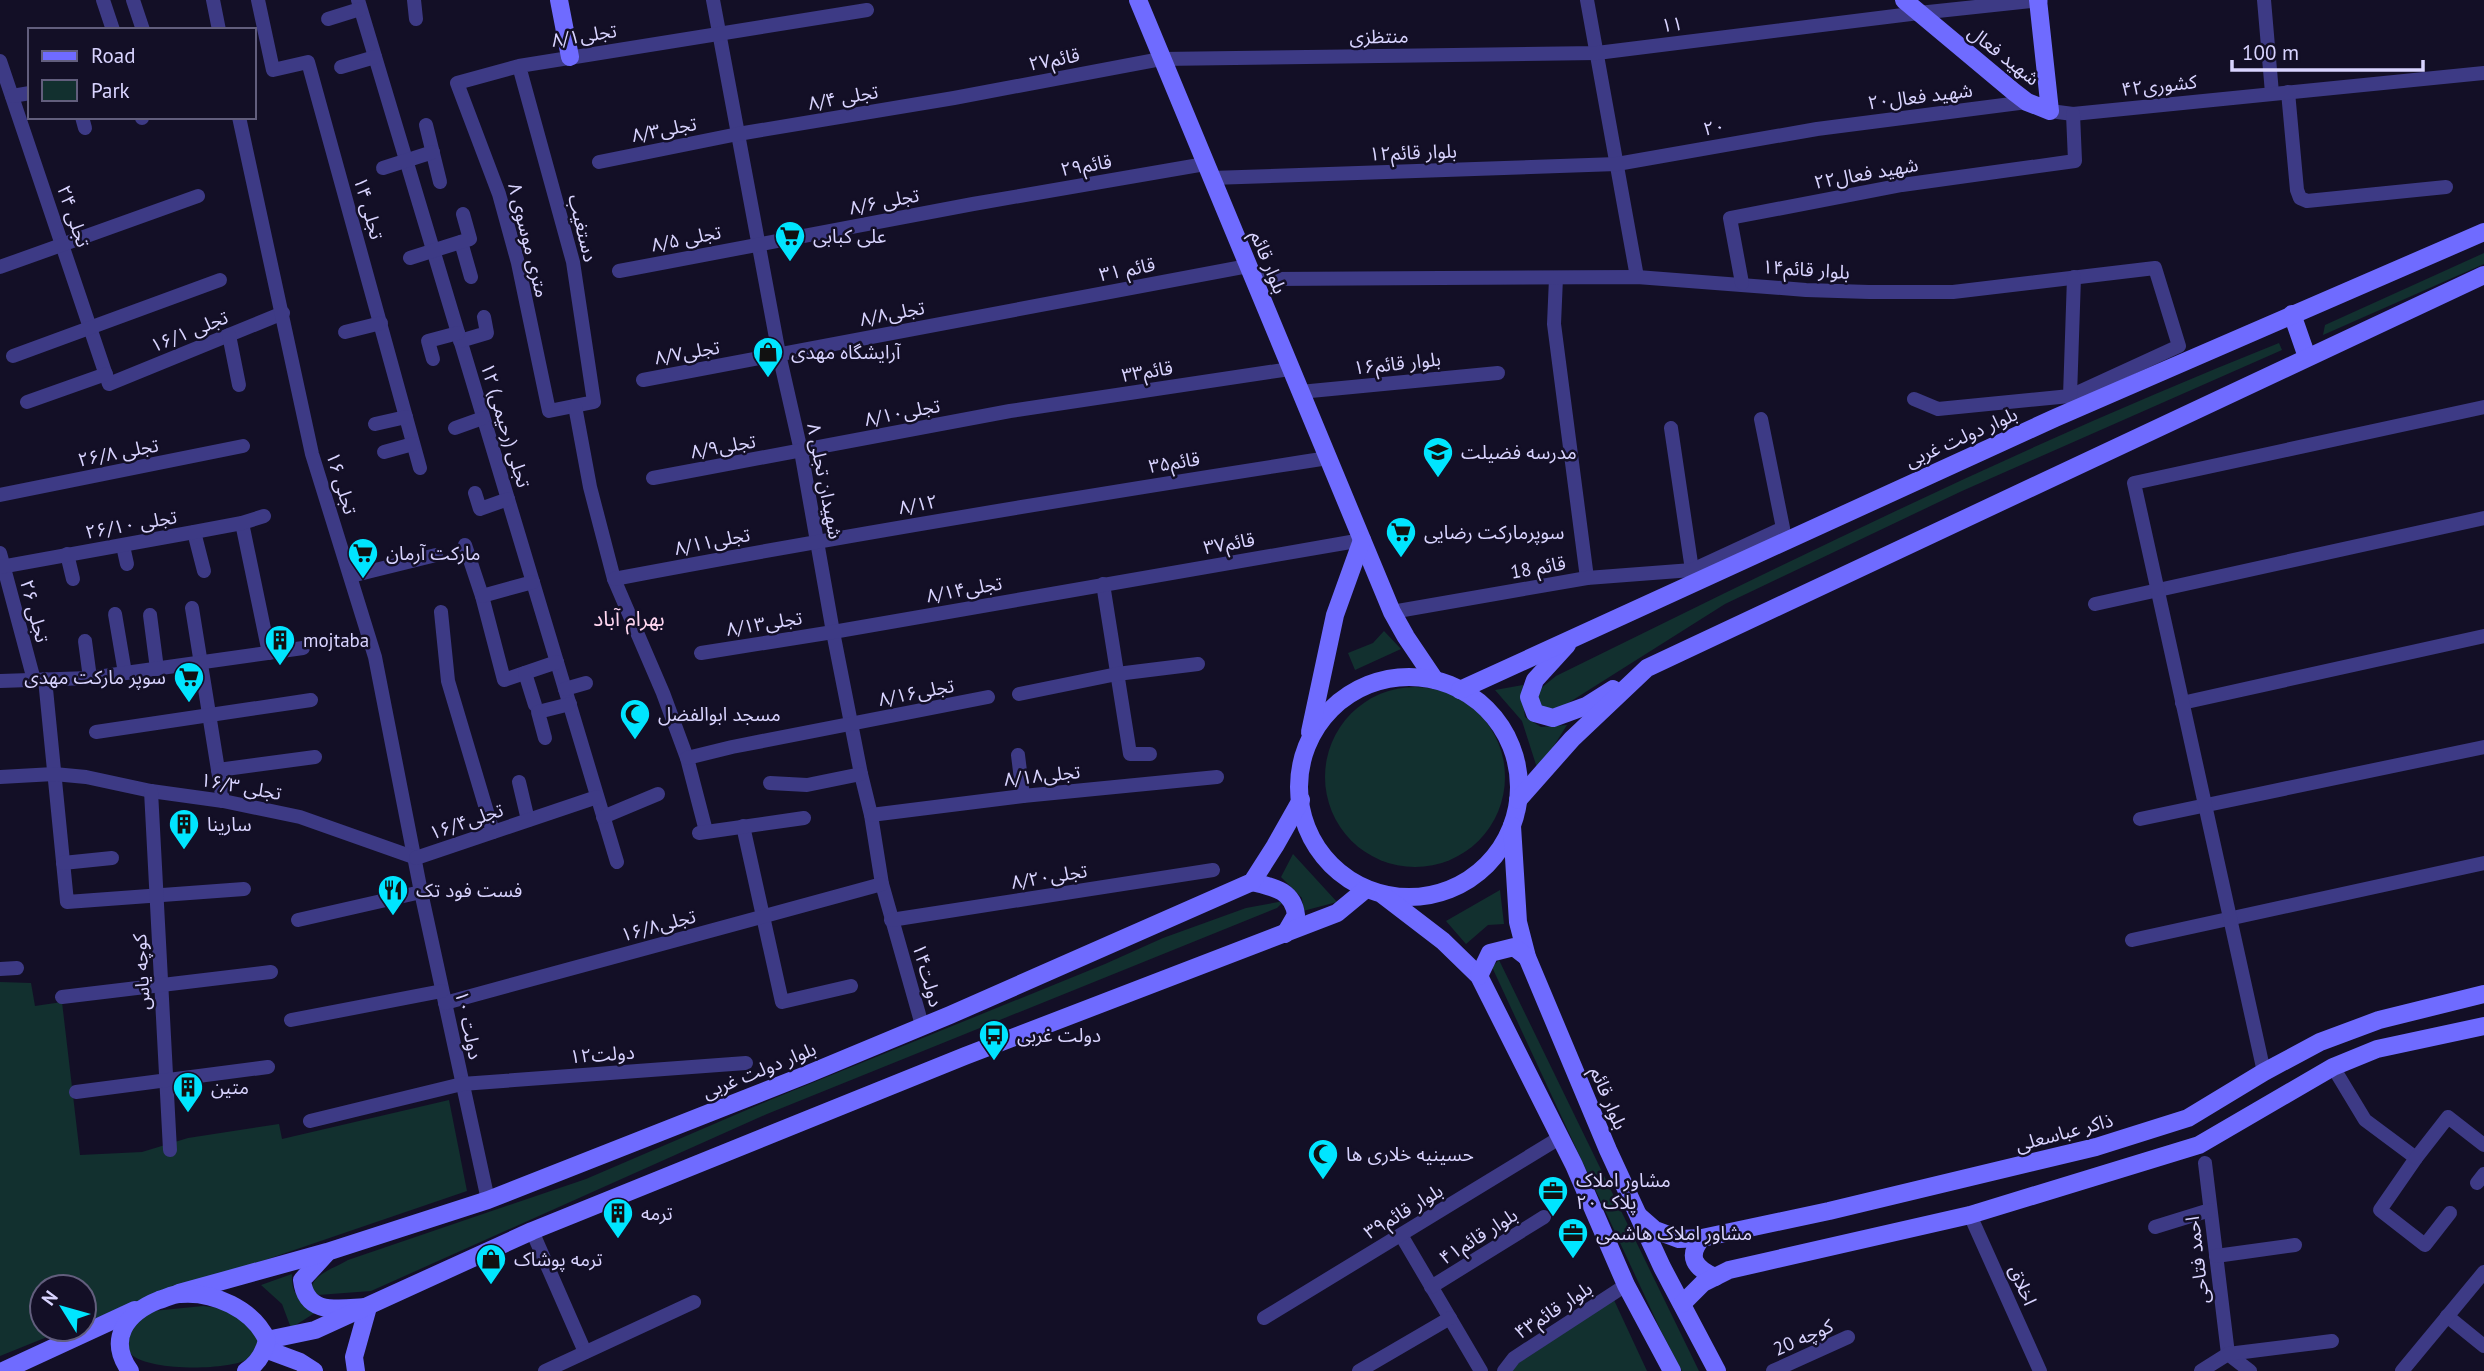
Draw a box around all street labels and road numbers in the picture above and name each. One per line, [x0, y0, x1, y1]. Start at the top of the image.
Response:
street label: ۱۱ [1660, 11, 1684, 37]
street label: تجلی۸/۱ [550, 18, 618, 52]
street label: شهید فعال [1964, 20, 2044, 90]
street label: منتظزی [1349, 23, 1409, 49]
street label: قائم۲۷ [1026, 42, 1082, 79]
street label: کشوری۴۲ [2120, 69, 2199, 101]
street label: شهید فعال۲۰ [1866, 78, 1974, 114]
street label: ۸/۴ تجلی [806, 79, 880, 115]
street label: تجلی۸/۳ [629, 111, 699, 147]
street label: ۲۰ [1701, 113, 1727, 141]
street label: بلوار قائم۱۲ [1369, 138, 1457, 169]
street label: قائم۲۹ [1059, 149, 1114, 184]
street label: شهید فعال۲۲ [1812, 152, 1920, 194]
street label: تجلی ۱۴ [349, 174, 389, 242]
street label: ۸ متری موسوی [503, 180, 555, 300]
street label: ۲۴ تجلی [52, 182, 96, 250]
street label: تجلی ۸/۶ [847, 182, 921, 220]
street label: دستغیب [563, 192, 603, 264]
street label: تجلی ۸/۵ [649, 219, 723, 257]
street label: بلوار قائم [1243, 227, 1293, 298]
street label: قائم ۳۱ [1097, 252, 1158, 289]
street label: بلوار قائم۱۴ [1761, 254, 1851, 287]
street label: تجلی۸/۸ [857, 295, 927, 331]
street label: ۱۶/۱ تجلی [147, 305, 231, 357]
street label: تجلی۸/۷ [652, 334, 722, 370]
street label: بلوار قائم۱۶ [1352, 346, 1442, 383]
street label: قائم۳۳ [1120, 355, 1175, 390]
street label: ۱۲ تجلی (رحیمی) [476, 360, 536, 490]
street label: تجلی۸/۱۰ [862, 393, 942, 431]
street label: بلوار دولت غربی [1901, 402, 2021, 472]
street label: شهیدان تجلی ۸ [802, 421, 848, 541]
street label: تجلی۸/۹ [688, 428, 758, 464]
street label: ۲۶/۸ تجلی [76, 432, 160, 472]
street label: قائم۳۵ [1147, 446, 1202, 481]
street label: ۱۶ تجلی [321, 449, 363, 517]
street label: ۸/۱۲ [897, 489, 939, 519]
street label: ۲۶/۱۰ تجلی [83, 504, 179, 544]
street label: تجلی۸/۱۱ [672, 522, 752, 560]
street label: قائم۳۷ [1202, 527, 1257, 562]
street label: 18 قائم [1509, 550, 1568, 587]
street label: تجلی۸‌/۱۴ [924, 571, 1004, 607]
street label: ۲۶ تجلی [15, 577, 55, 645]
street label: تجلی۸/۱۳ [724, 605, 804, 641]
street label: تجلی۸/۱۶ [876, 673, 956, 711]
street label: تجلی۸/۱۸ [1003, 759, 1081, 791]
street label: ۱۶/۳ تجلی [199, 767, 283, 805]
street label: تجلی۱۶/۴ [426, 797, 506, 845]
street label: تجلی۸/۲۰ [1009, 858, 1089, 894]
street label: تجلی۱۶/۸ [618, 903, 698, 947]
street label: کوچه یاس [127, 932, 156, 1011]
street label: ۱۴دولت [908, 940, 948, 1010]
street label: ۱۰ دولت [450, 988, 488, 1062]
street label: بلوار دولت غربی [699, 1036, 819, 1104]
street label: ۱۲دولت [569, 1040, 635, 1068]
street label: بلوار قائم [1582, 1063, 1633, 1134]
street label: ذاکر عباسعلی [2013, 1107, 2115, 1157]
street label: بلوار قائم۳۹ [1359, 1178, 1448, 1246]
street label: بلوار قائم۴۱ [1434, 1203, 1523, 1272]
street label: احمد فتاحی [2180, 1215, 2214, 1305]
street label: اخلاق [2004, 1261, 2042, 1309]
street label: بلوار قائم۴۳ [1510, 1276, 1598, 1347]
street label: کوچه 20 [1769, 1313, 1838, 1362]

